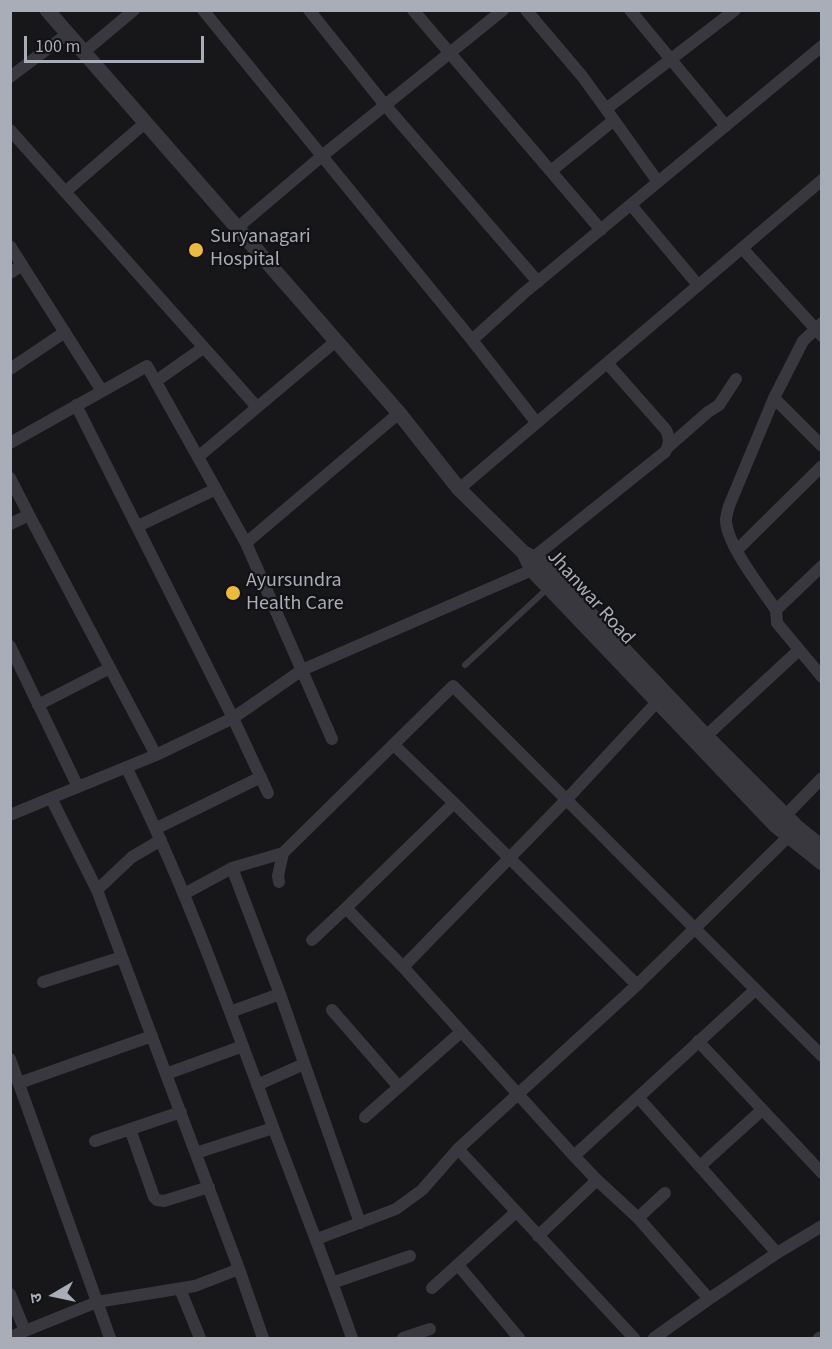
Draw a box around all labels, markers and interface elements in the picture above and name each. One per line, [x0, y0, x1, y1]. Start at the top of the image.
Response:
scale bar [27, 24, 207, 62]
text: 100 m [35, 34, 80, 59]
place label: Suryanagari Hospital [210, 226, 311, 273]
marker: Suryanagari Hospital [187, 241, 205, 259]
street label: Jhanwar Road [541, 546, 639, 650]
place label: Ayursundra Health Care [246, 570, 344, 617]
marker: Ayursundra Health Care [224, 584, 242, 602]
north arrow [24, 1265, 84, 1325]
text: उ [25, 1291, 48, 1304]

